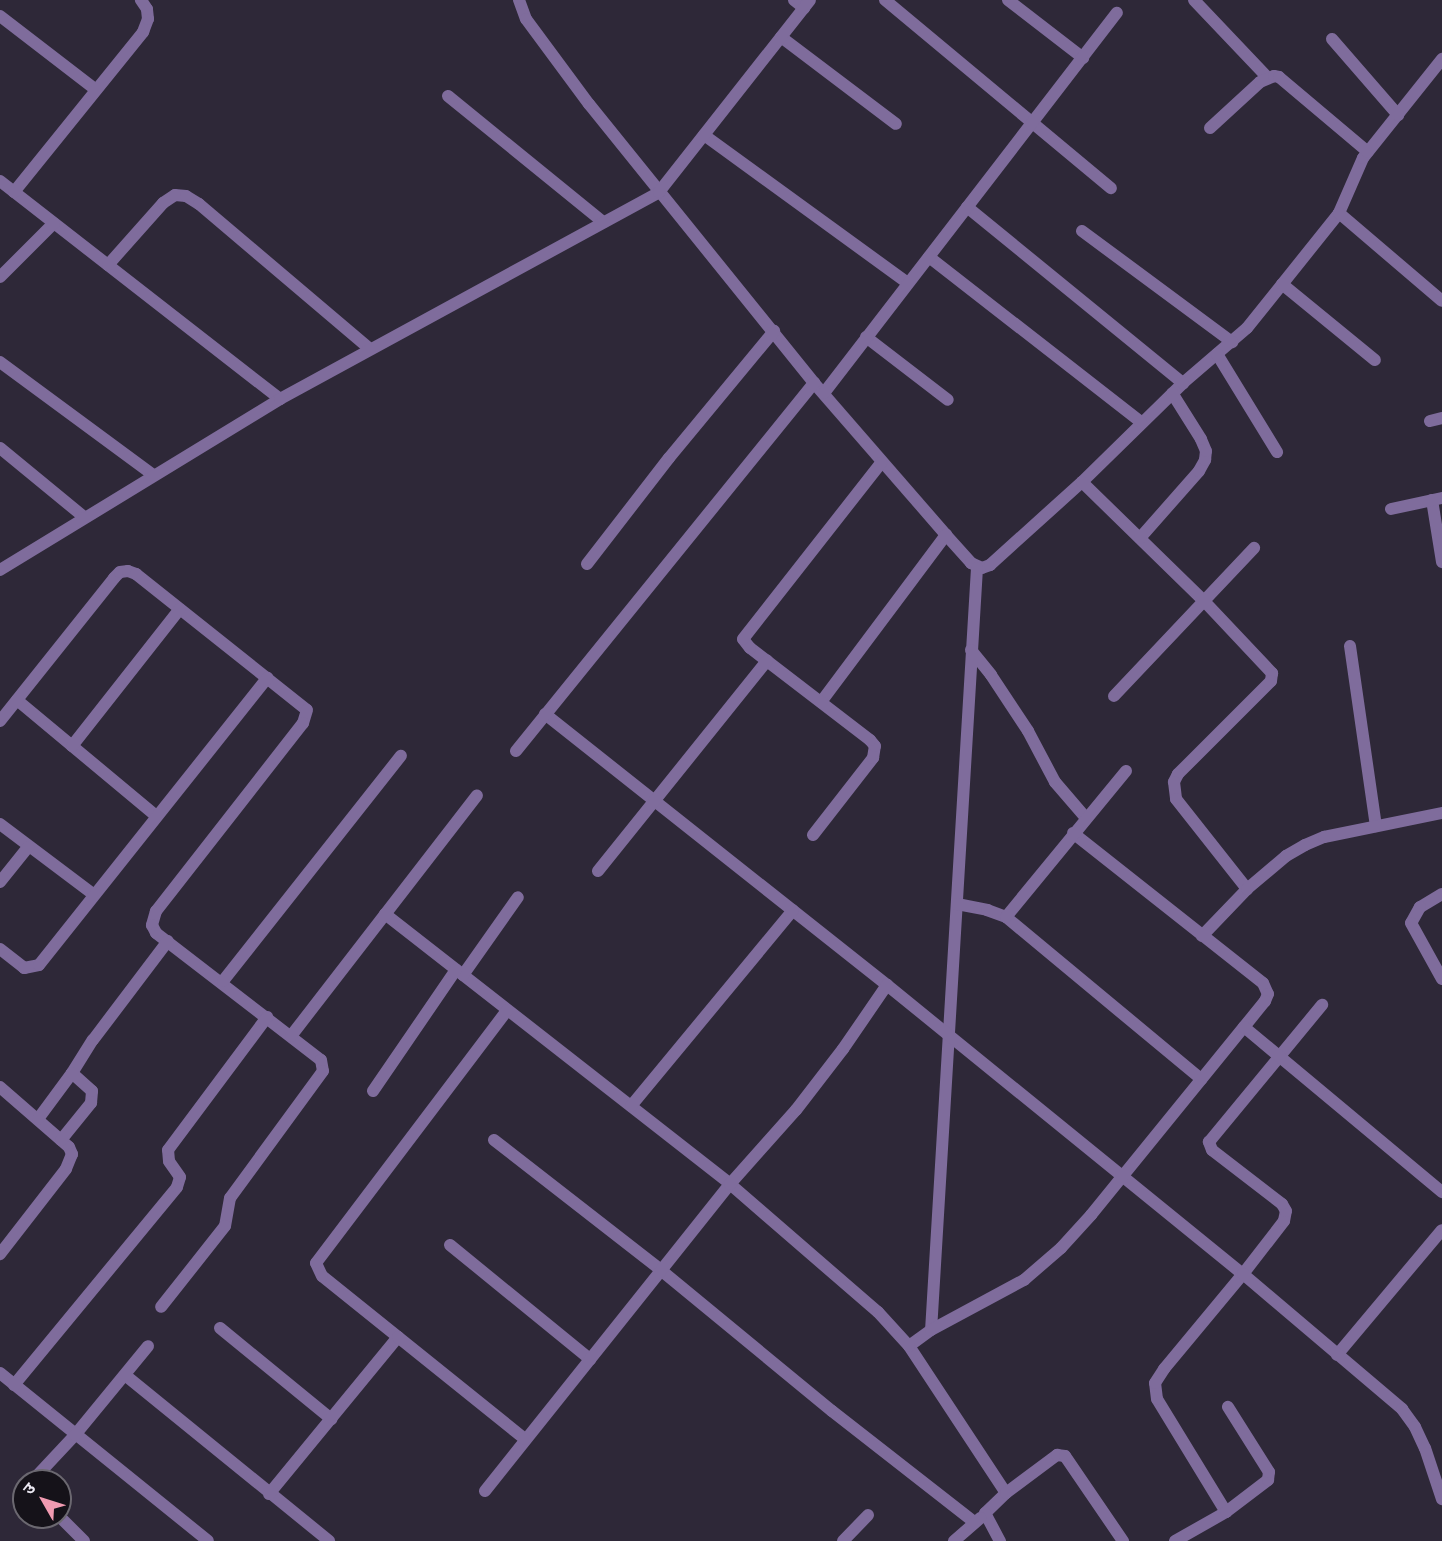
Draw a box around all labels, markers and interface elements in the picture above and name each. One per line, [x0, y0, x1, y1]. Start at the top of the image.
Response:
north arrow [12, 1469, 72, 1529]
text: उ [19, 1479, 40, 1498]

